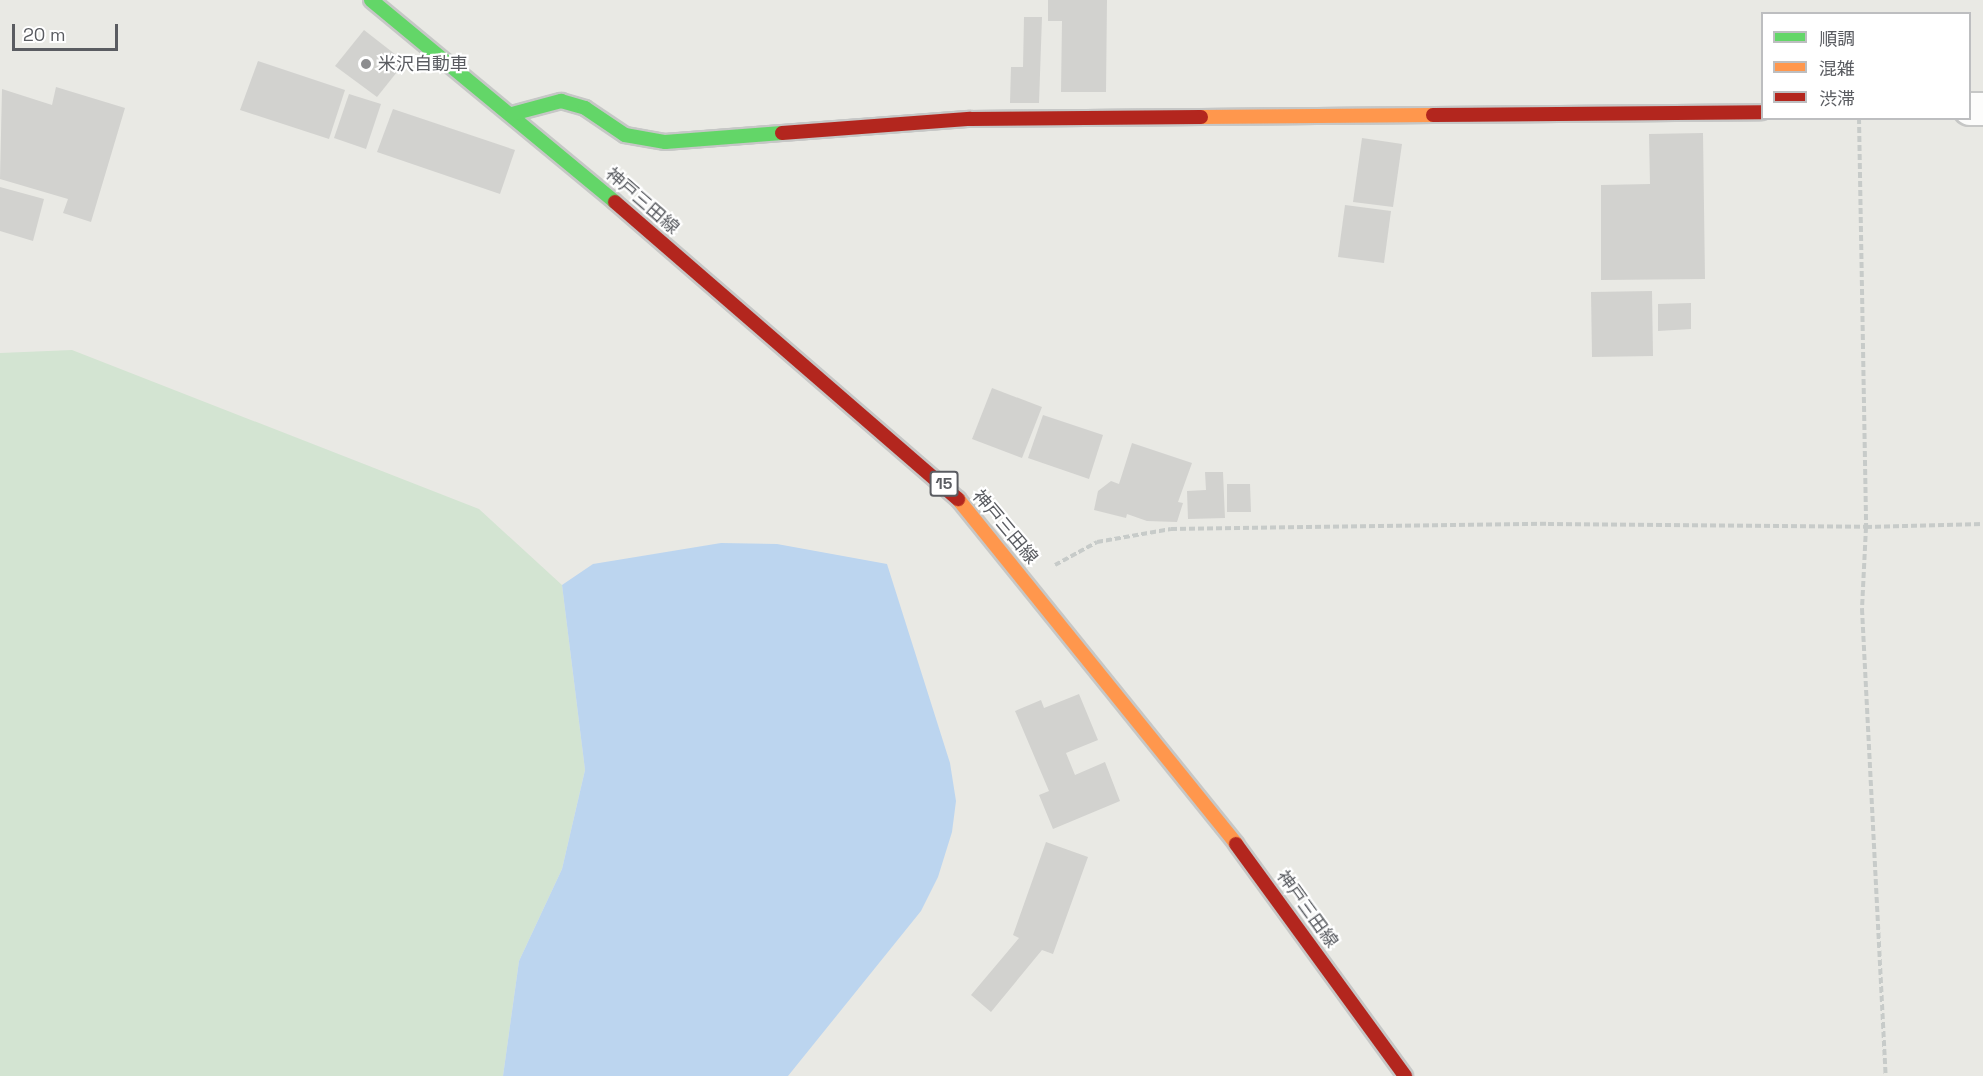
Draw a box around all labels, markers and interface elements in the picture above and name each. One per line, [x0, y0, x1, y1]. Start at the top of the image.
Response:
scale bar [15, 12, 122, 50]
legend [1761, 12, 1971, 120]
text: 20 m [23, 23, 66, 46]
text: 順調 [1819, 27, 1855, 50]
place label: 米沢自動車 [378, 53, 468, 75]
marker: 米沢自動車 [359, 57, 373, 71]
text: 混雑 [1819, 57, 1855, 80]
text: 渋滞 [1819, 87, 1855, 110]
street label: 神戸三田線 [601, 163, 683, 239]
road number: 15 [929, 471, 959, 497]
street label: 神戸三田線 [968, 486, 1042, 568]
street label: 神戸三田線 [1272, 866, 1342, 952]

